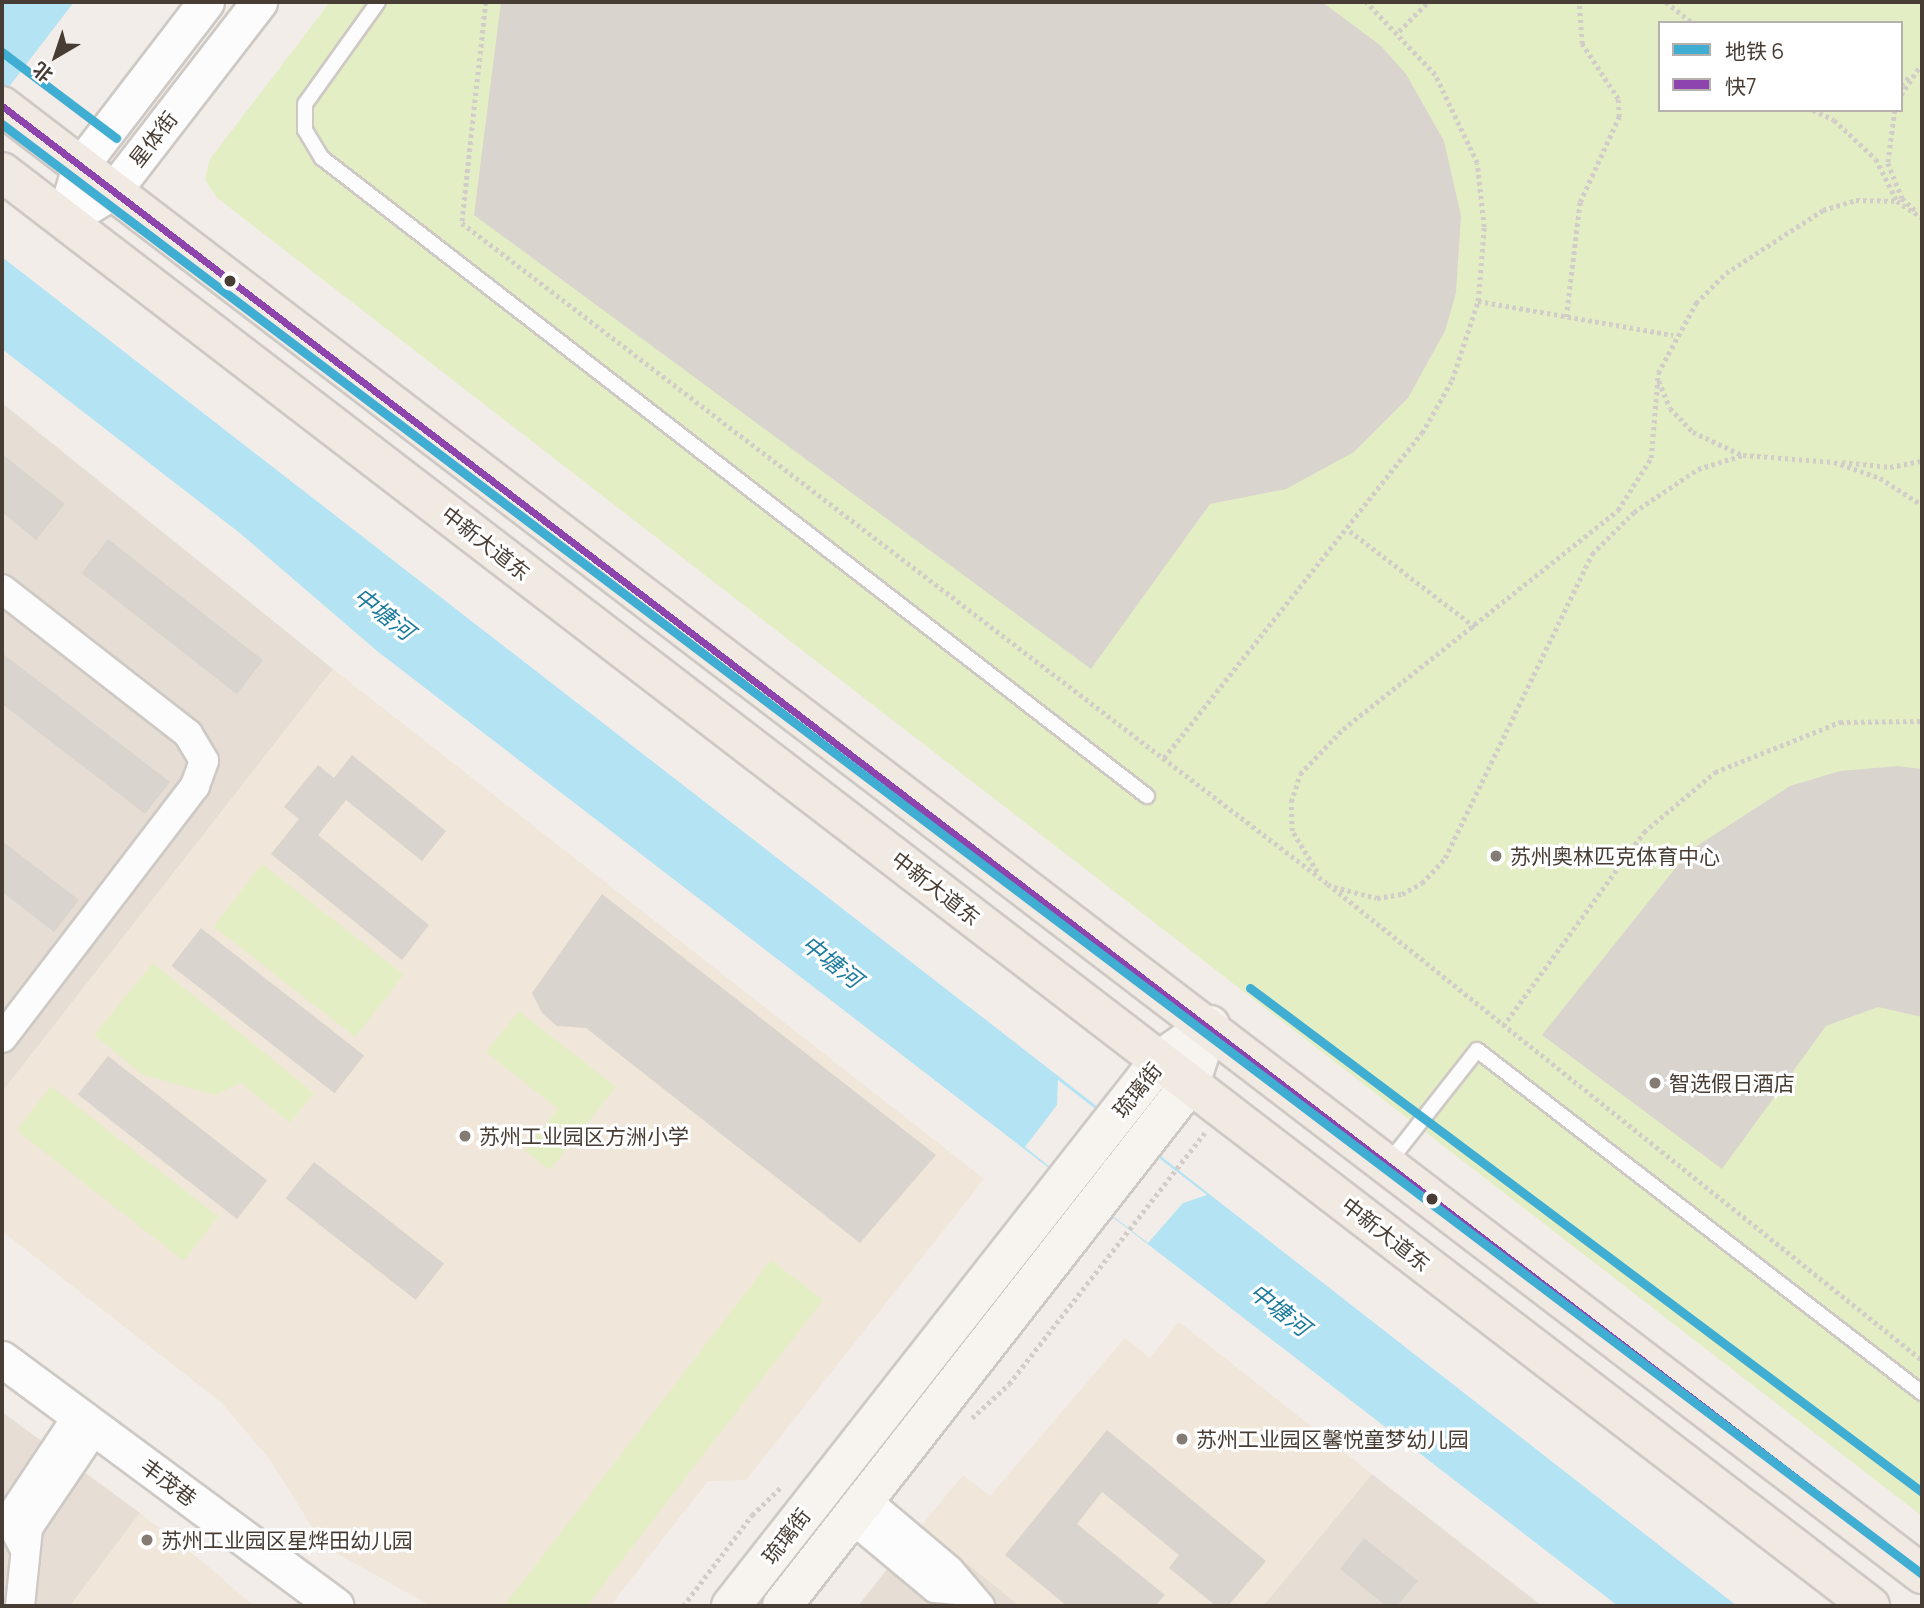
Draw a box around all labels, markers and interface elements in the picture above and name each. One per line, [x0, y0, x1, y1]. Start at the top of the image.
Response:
north arrow [21, 21, 91, 91]
legend [1658, 21, 1903, 112]
text: 地铁 6 [1725, 37, 1784, 65]
text: 北 [27, 56, 58, 88]
text: 快7 [1725, 72, 1757, 100]
street label: 星体街 [124, 106, 182, 172]
unlabelled marker [223, 274, 237, 288]
street label: 中新大道东 [437, 501, 535, 585]
water label: 中塘河 [348, 581, 420, 645]
place label: 苏州奥林匹克体育中心 [1510, 843, 1720, 869]
street label: 中新大道东 [887, 846, 985, 930]
marker: 苏州奥林匹克体育中心 [1488, 848, 1504, 864]
water label: 中塘河 [796, 929, 868, 993]
street label: 琉璃街 [1107, 1058, 1167, 1122]
place label: 智选假日酒店 [1669, 1070, 1795, 1096]
marker: 智选假日酒店 [1647, 1075, 1663, 1091]
place label: 苏州工业园区方洲小学 [479, 1123, 689, 1149]
marker: 苏州工业园区方洲小学 [457, 1128, 473, 1144]
street label: 中新大道东 [1337, 1192, 1435, 1276]
unlabelled marker [1425, 1192, 1439, 1206]
water label: 中塘河 [1244, 1277, 1316, 1341]
place label: 苏州工业园区馨悦童梦幼儿园 [1196, 1426, 1469, 1452]
marker: 苏州工业园区馨悦童梦幼儿园 [1174, 1431, 1190, 1447]
street label: 丰茂巷 [136, 1453, 202, 1511]
street label: 琉璃街 [757, 1503, 815, 1569]
place label: 苏州工业园区星烨田幼儿园 [161, 1527, 413, 1553]
marker: 苏州工业园区星烨田幼儿园 [139, 1532, 155, 1548]

